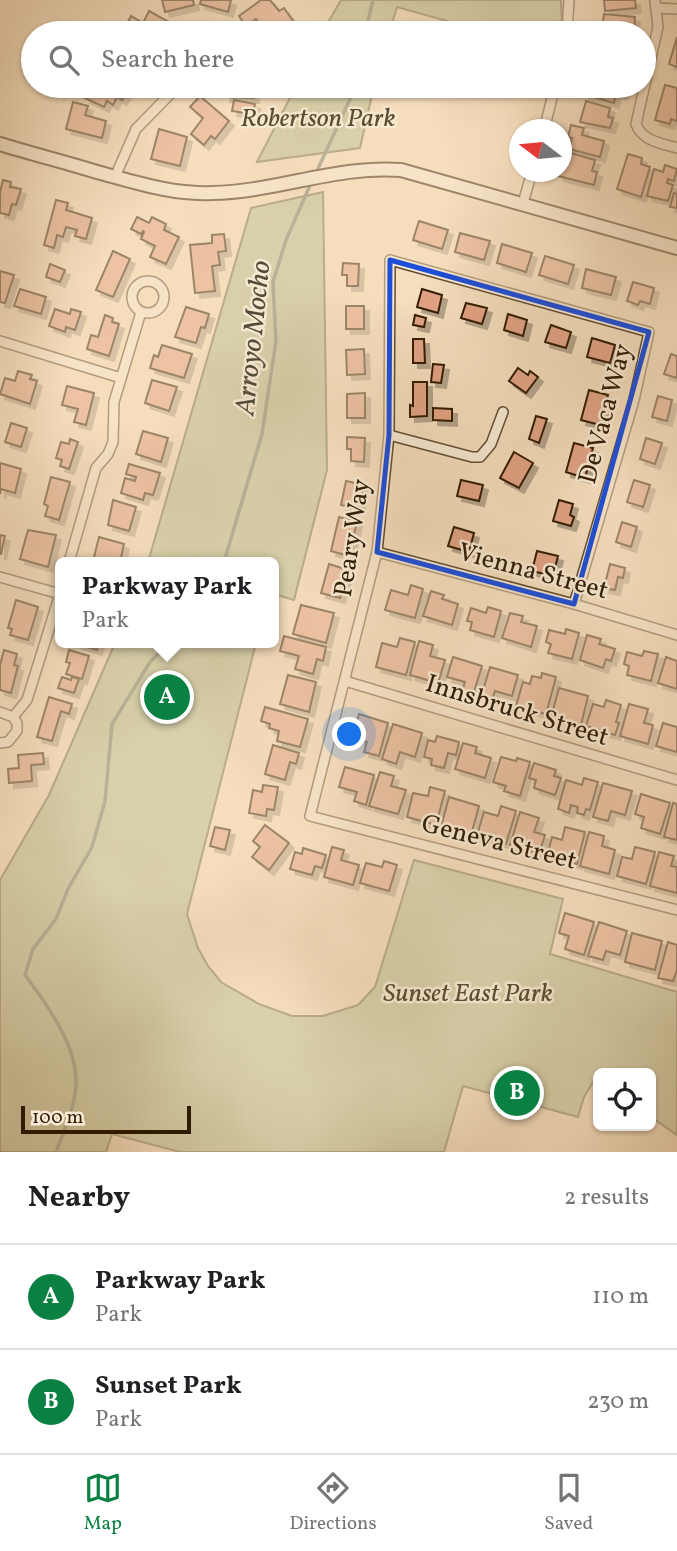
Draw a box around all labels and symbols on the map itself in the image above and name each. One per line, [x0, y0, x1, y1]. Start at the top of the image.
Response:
park label: Robertson Park [240, 101, 396, 137]
north arrow [509, 119, 572, 182]
water label: Arroyo Mocho [226, 258, 282, 418]
street label: De Vaca Way [570, 340, 642, 488]
street label: Peary Way [326, 476, 380, 600]
street label: Vienna Street [454, 535, 612, 609]
street label: Innsbruck Street [421, 666, 613, 756]
pin: A [144, 671, 190, 723]
your location [332, 717, 366, 751]
street label: Geneva Street [418, 806, 580, 880]
park label: Sunset East Park [383, 976, 553, 1012]
pin: B [494, 1067, 540, 1119]
scale bar [21, 1103, 191, 1135]

